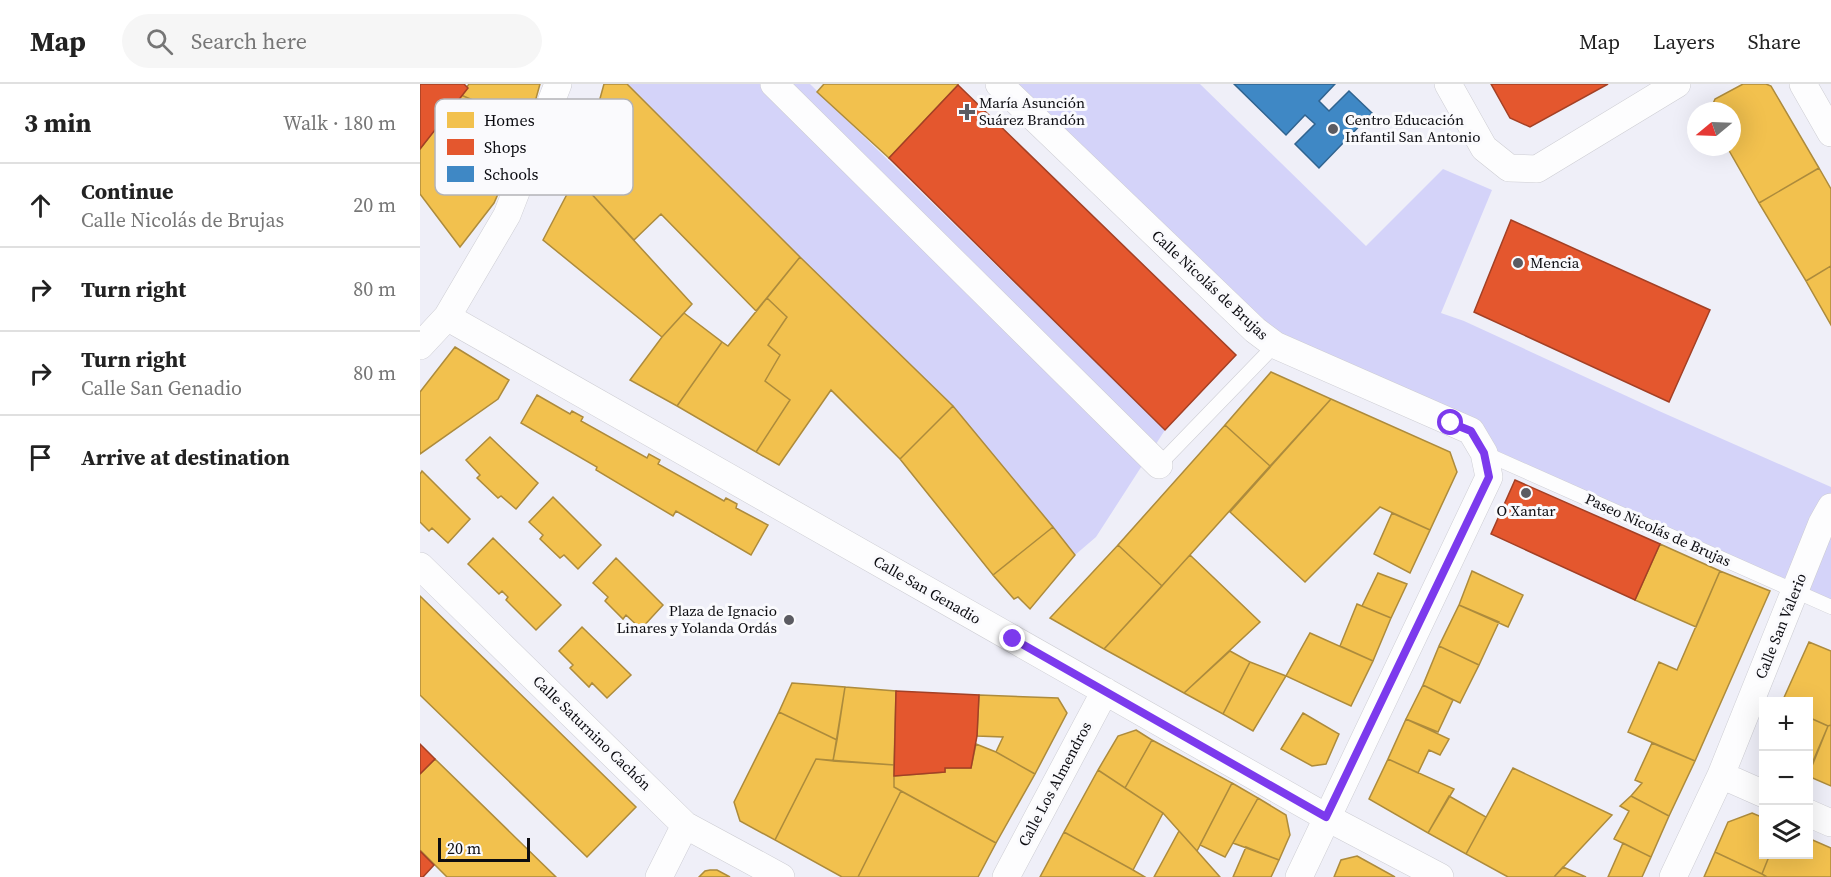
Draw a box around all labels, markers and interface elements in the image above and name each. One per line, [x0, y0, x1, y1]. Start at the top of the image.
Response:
search box [122, 14, 542, 68]
text: Map [30, 22, 86, 60]
icon: search [143, 25, 176, 58]
text: Search here [191, 26, 307, 56]
text: Map [1579, 27, 1620, 56]
text: Layers [1653, 27, 1715, 56]
text: Share [1748, 27, 1801, 56]
place label: María Asunción Suárez Brandón [979, 92, 1085, 130]
legend [435, 99, 633, 195]
north arrow [1687, 102, 1741, 156]
text: 3 min [24, 105, 91, 141]
marker: María Asunción Suárez Brandón [960, 105, 974, 119]
text: Walk · 180 m [283, 109, 396, 137]
text: Homes [484, 109, 535, 131]
place label: Centro Educación Infantil San Antonio [1345, 109, 1481, 147]
marker: Centro Educación Infantil San Antonio [1326, 122, 1340, 136]
text: Shops [484, 136, 527, 158]
text: Schools [484, 163, 539, 185]
text: Continue [81, 176, 174, 206]
icon: ahead [24, 189, 57, 222]
text: 20 m [353, 191, 396, 219]
text: Calle Nicolás de Brujas [81, 206, 284, 234]
street label: Calle Nicolás de Brujas [1147, 225, 1273, 344]
place label: Mencia [1530, 252, 1580, 273]
marker: Mencia [1511, 256, 1525, 270]
icon: right [24, 273, 57, 306]
text: Turn right [81, 274, 186, 304]
text: 80 m [353, 275, 396, 303]
text: Turn right [81, 344, 186, 374]
icon: right [24, 357, 57, 390]
text: 80 m [353, 359, 396, 387]
text: Calle San Genadio [81, 374, 242, 402]
route start [1437, 409, 1463, 435]
icon: arrive [24, 441, 57, 474]
text: Arrive at destination [81, 442, 290, 472]
marker: O Xantar [1519, 486, 1533, 500]
street label: Paseo Nicolás de Brujas [1582, 488, 1734, 571]
place label: O Xantar [1496, 500, 1556, 521]
street label: Calle San Genadio [870, 550, 985, 629]
street label: Calle San Valerio [1750, 570, 1811, 682]
place label: Plaza de Ignacio Linares y Yolanda Ordás [616, 600, 777, 638]
marker: Plaza de Ignacio Linares y Yolanda Ordás [782, 613, 796, 627]
route end [999, 625, 1025, 651]
street label: Calle Saturnino Cachón [528, 670, 656, 795]
map controls [1759, 697, 1813, 859]
button: + [1759, 697, 1813, 751]
street label: Calle Los Almendros [1013, 718, 1096, 850]
button: − [1759, 751, 1813, 805]
button: layers [1759, 805, 1813, 859]
scale bar [438, 835, 530, 862]
text: 20 m [447, 837, 481, 859]

